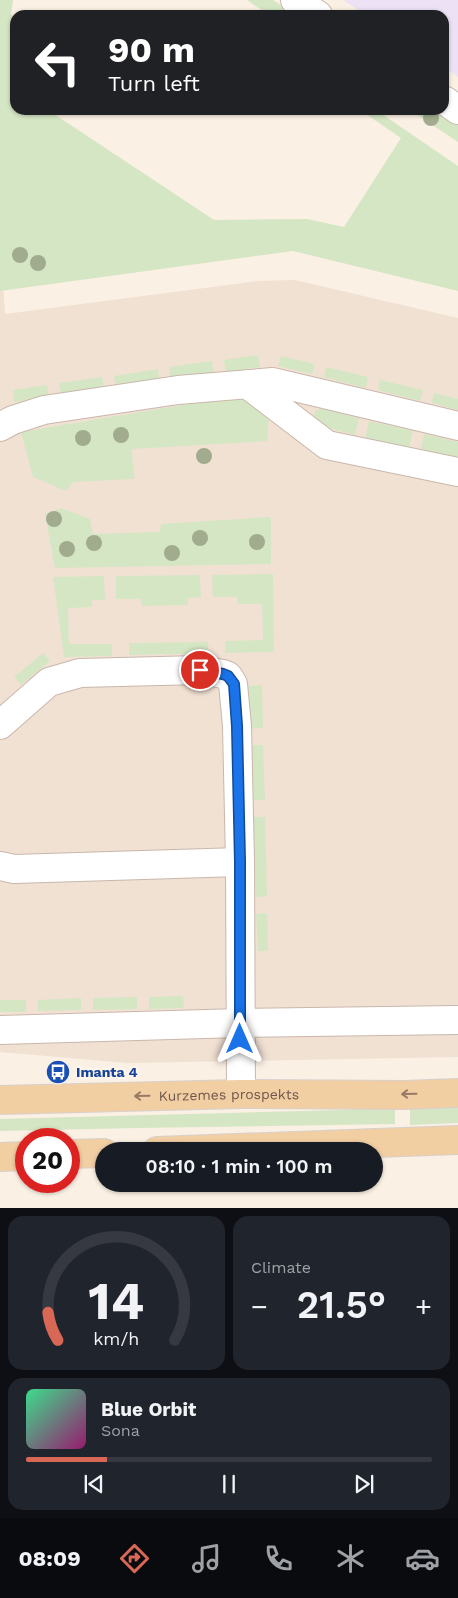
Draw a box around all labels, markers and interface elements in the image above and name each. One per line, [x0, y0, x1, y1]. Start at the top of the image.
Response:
text: 90 m [108, 29, 195, 71]
icon: left [25, 30, 90, 95]
text: Turn left [108, 71, 200, 96]
pin [179, 649, 221, 691]
icon: arrive [186, 656, 214, 684]
position arrow [213, 1012, 265, 1064]
bus stop icon: Imanta 4 [45, 1059, 71, 1085]
place label: Imanta 4 [76, 1064, 138, 1080]
street label: Kurzemes prospekts [159, 1086, 299, 1104]
one-way arrow [402, 1090, 418, 1099]
one-way arrow [134, 1091, 150, 1101]
speed limit sign: 20 [15, 1128, 80, 1193]
text: 08:10 · 1 min · 100 m [146, 1155, 332, 1178]
text: Climate [251, 1258, 311, 1277]
text: 14 [88, 1271, 145, 1332]
text: 21.5° [297, 1283, 386, 1327]
text: − [251, 1290, 268, 1323]
text: + [415, 1290, 432, 1323]
text: km/h [93, 1328, 140, 1349]
text: Blue Orbit [101, 1398, 196, 1421]
text: Sona [101, 1421, 140, 1440]
icon: previous [80, 1470, 108, 1498]
icon: pause [215, 1470, 243, 1498]
icon: next [350, 1470, 378, 1498]
icon: directions [117, 1541, 152, 1576]
icon: music [189, 1541, 224, 1576]
icon: phone [261, 1541, 296, 1576]
icon: climate [333, 1541, 368, 1576]
icon: car [405, 1541, 440, 1576]
text: 08:09 [18, 1546, 81, 1571]

